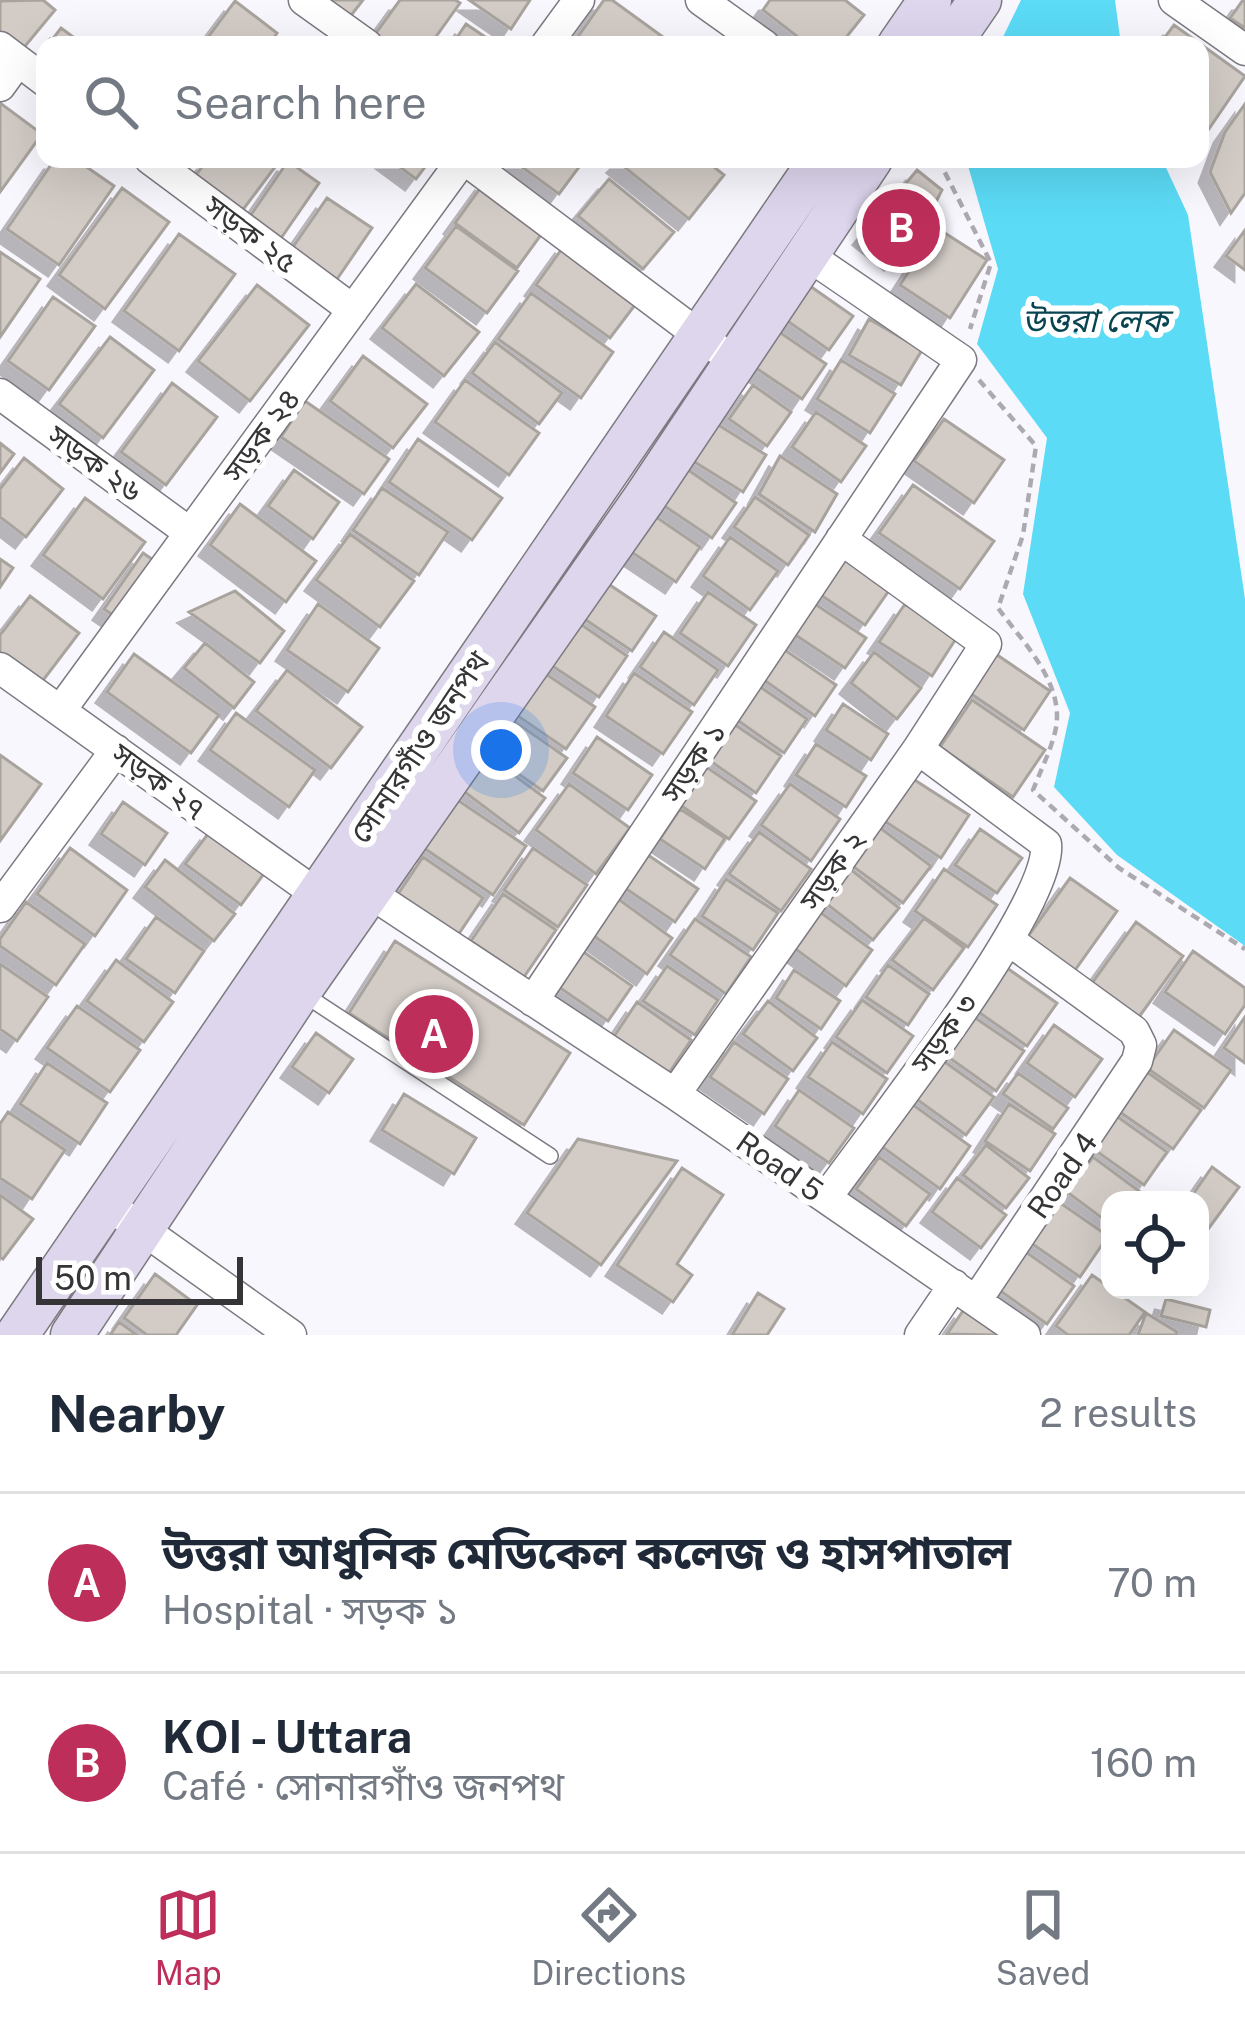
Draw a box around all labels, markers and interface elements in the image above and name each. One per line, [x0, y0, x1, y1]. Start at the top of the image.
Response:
search box [36, 36, 1209, 168]
icon: search [78, 69, 144, 135]
text: Search here [174, 76, 427, 129]
pin: B [862, 183, 940, 273]
street label: সড়ক ২৫ [197, 187, 305, 281]
water label: উত্তরা লেক [1022, 301, 1174, 339]
street label: সড়ক ২৪ [214, 381, 307, 490]
street label: সড়ক ২৬ [40, 416, 149, 509]
street label: সোনারগাঁও জনপথ [342, 644, 497, 849]
street label: সড়ক ১ [653, 715, 733, 810]
your location [471, 720, 531, 780]
street label: সড়ক ২৭ [104, 734, 213, 827]
street label: সড়ক ২ [791, 823, 872, 918]
street label: সড়ক ৩ [903, 986, 985, 1081]
pin: A [395, 989, 473, 1079]
street label: Road 5 [730, 1123, 830, 1209]
street label: Road 4 [1019, 1125, 1105, 1225]
map controls [1101, 1191, 1209, 1299]
button: locate [1101, 1191, 1209, 1299]
scale bar [36, 1251, 243, 1304]
text: 50 m [54, 1259, 132, 1297]
text: Nearby [48, 1384, 225, 1443]
text: 2 results [1040, 1390, 1197, 1436]
text: উত্তরা আধুনিক মেডিকেল কলেজ ও হাসপাতাল [162, 1526, 1011, 1579]
text: A [73, 1560, 101, 1606]
text: 70 m [1107, 1560, 1197, 1606]
text: Hospital · সড়ক ১ [162, 1587, 458, 1633]
text: KOI - Uttara [162, 1710, 412, 1763]
text: B [74, 1740, 100, 1786]
text: 160 m [1090, 1740, 1197, 1786]
text: Café · সোনারগাঁও জনপথ [162, 1763, 564, 1809]
tab: Map [155, 1882, 222, 1992]
tab: Directions [531, 1882, 686, 1992]
tab: Saved [996, 1882, 1090, 1992]

